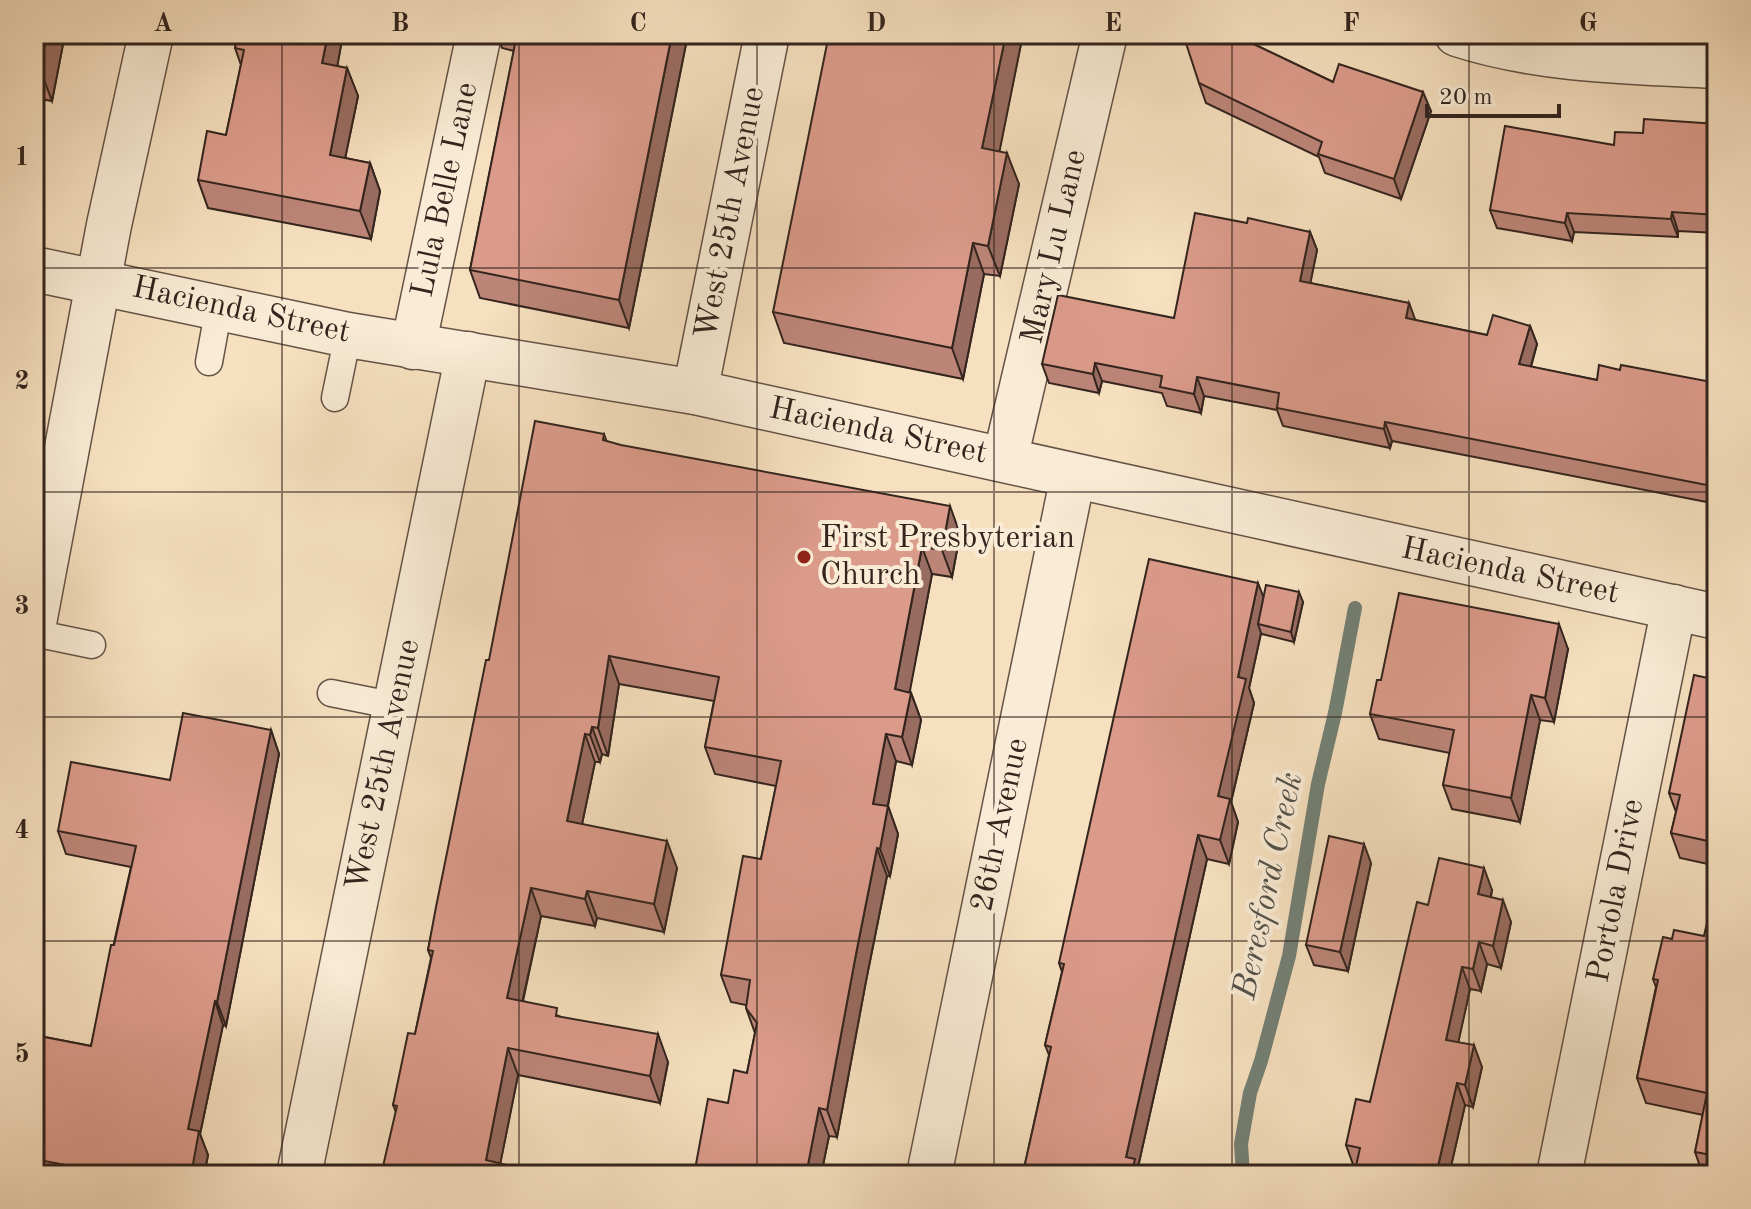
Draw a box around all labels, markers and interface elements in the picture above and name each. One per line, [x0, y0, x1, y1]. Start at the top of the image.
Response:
text: A [153, 11, 173, 37]
text: B [391, 11, 409, 37]
text: C [629, 11, 647, 37]
text: D [866, 11, 886, 37]
text: E [1104, 11, 1122, 37]
text: F [1342, 11, 1360, 37]
text: G [1579, 11, 1597, 37]
scale bar [1427, 68, 1559, 118]
street label: Lula Belle Lane [408, 80, 484, 300]
street label: West 25th Avenue [691, 84, 771, 342]
text: 20 m [1439, 86, 1493, 110]
text: 1 [14, 145, 30, 171]
street label: Mary Lu Lane [1017, 147, 1093, 347]
street label: Hacienda Street [129, 272, 353, 350]
text: 2 [14, 369, 30, 395]
street label: Hacienda Street [766, 393, 990, 471]
place label: First Presbyterian Church [820, 523, 1075, 592]
street label: Hacienda Street [1398, 533, 1622, 611]
marker: First Presbyterian Church [795, 548, 813, 566]
text: 3 [14, 594, 30, 620]
street label: West 25th Avenue [342, 636, 426, 894]
street label: 26th Avenue [967, 735, 1035, 915]
water label: Beresford Creek [1228, 770, 1310, 1003]
street label: Portola Drive [1584, 796, 1650, 986]
text: 4 [14, 818, 30, 844]
text: 5 [14, 1042, 30, 1068]

